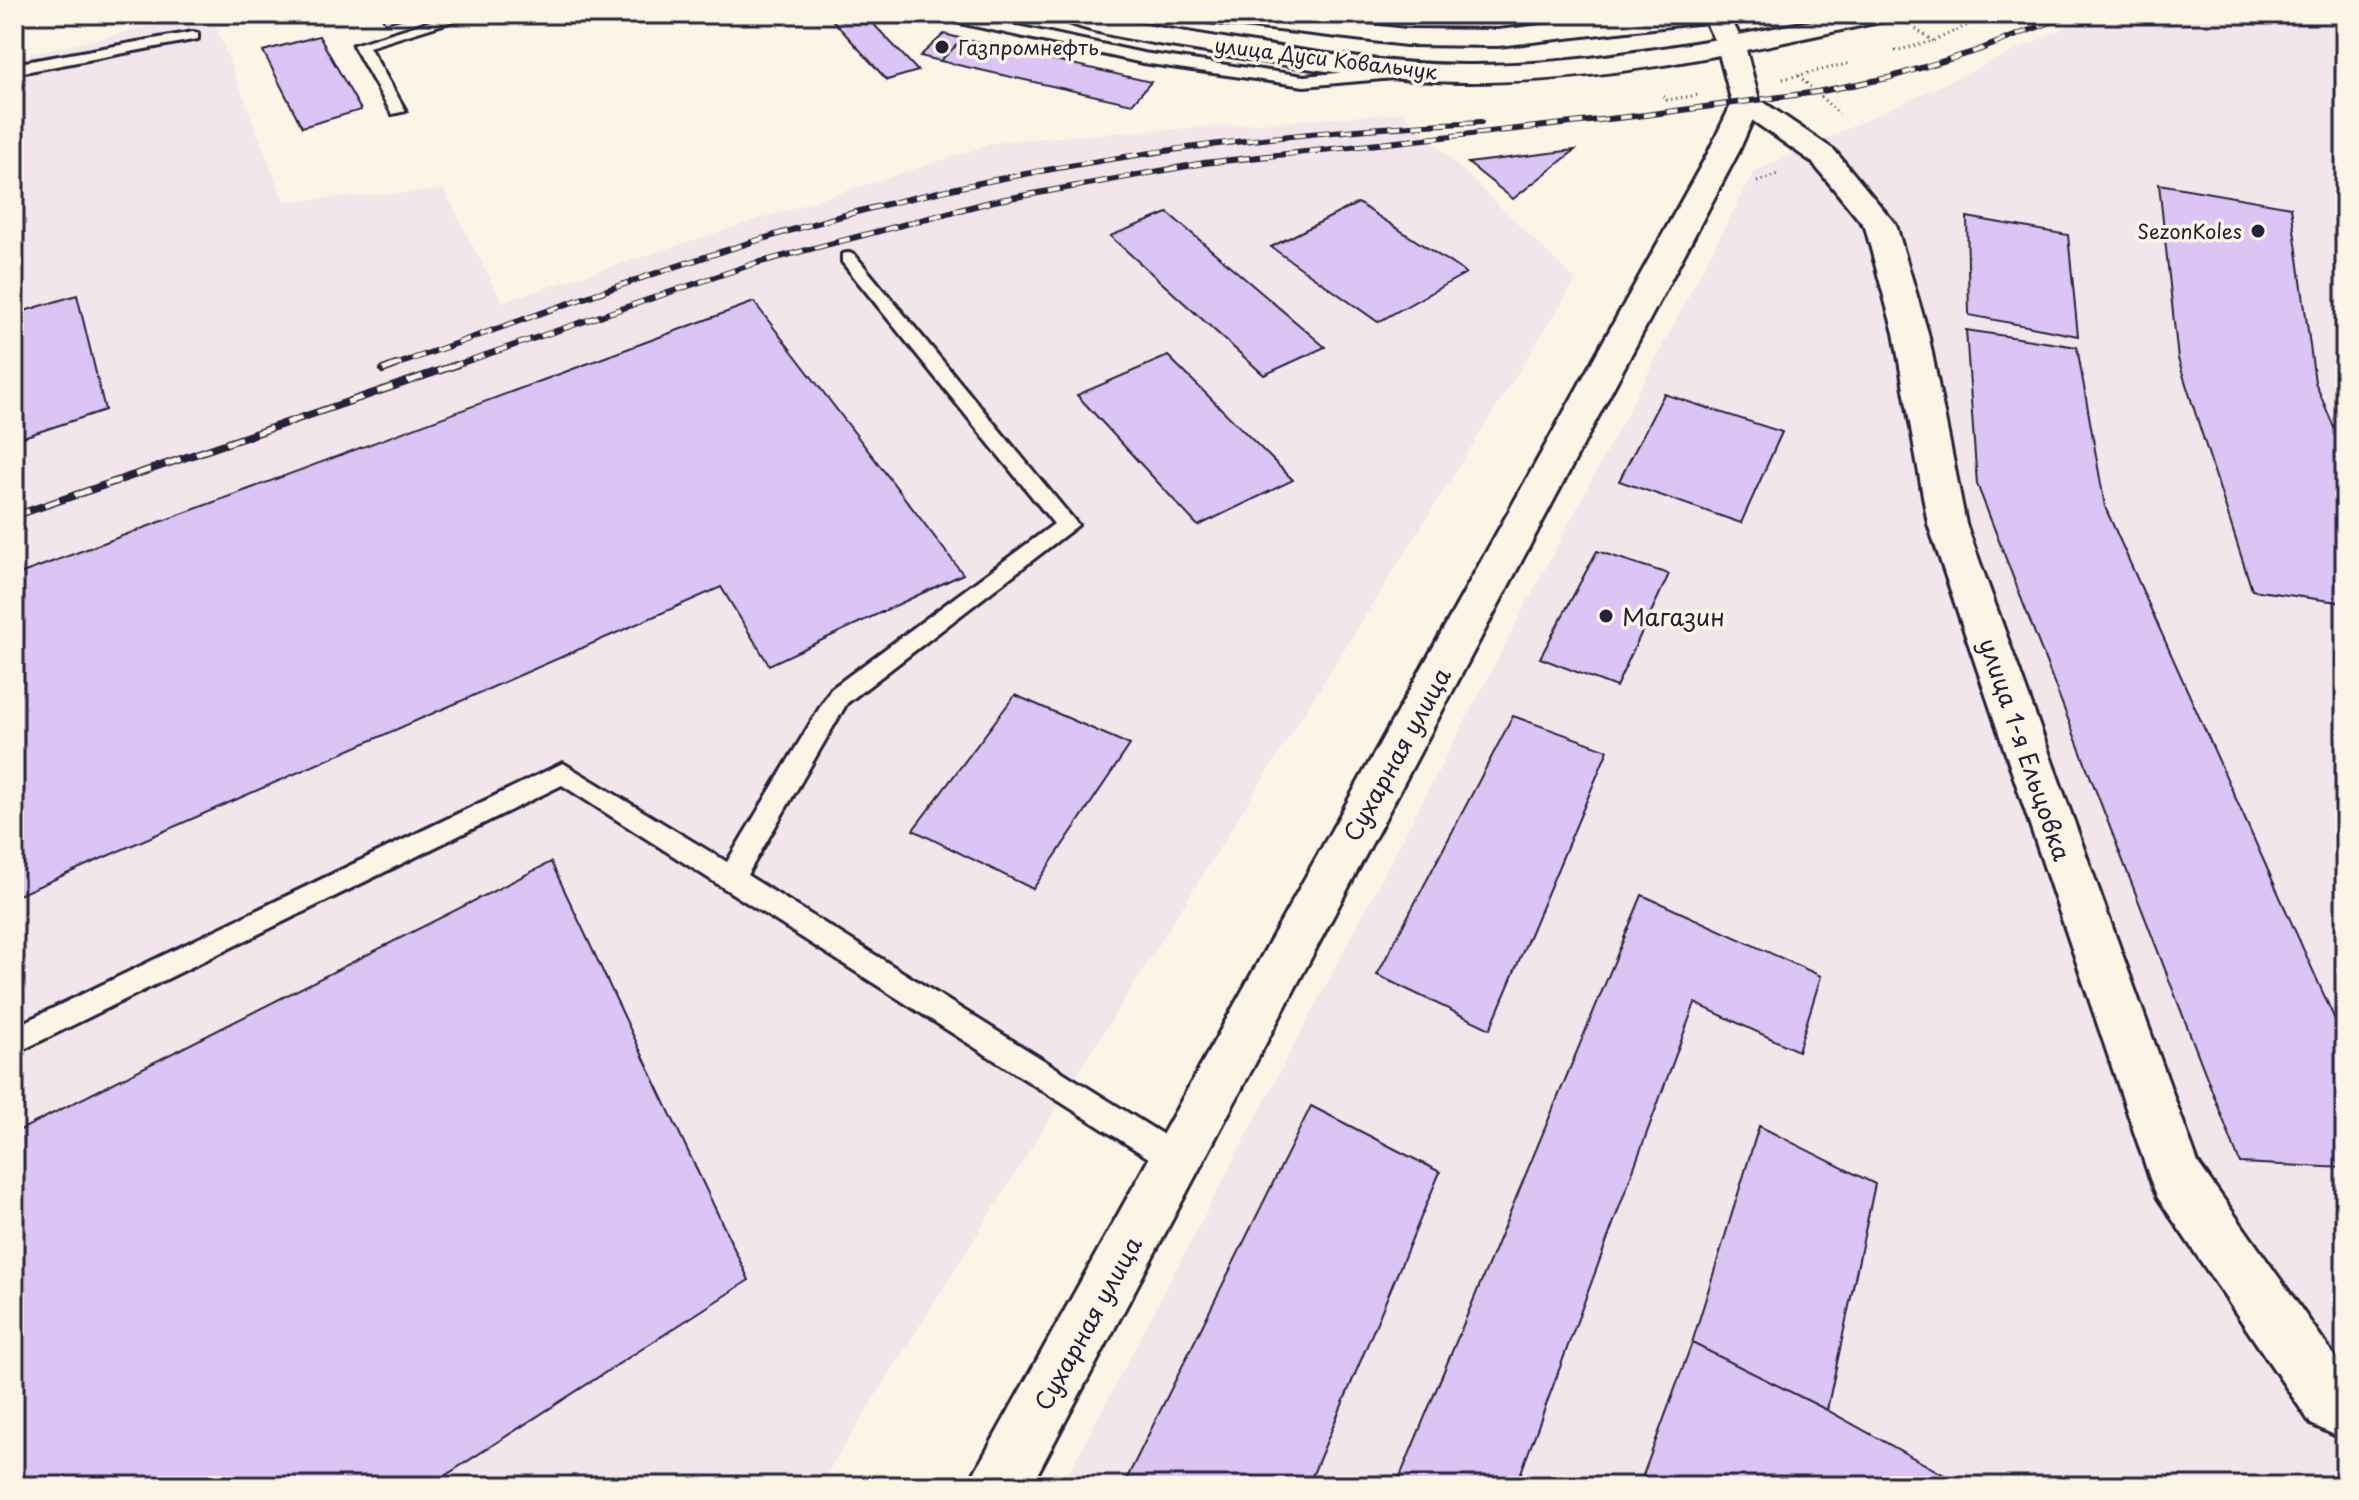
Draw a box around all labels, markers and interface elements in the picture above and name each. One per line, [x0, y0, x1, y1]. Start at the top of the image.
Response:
street label: улица Дуси Ковальчук [1213, 29, 1439, 87]
place label: Газпромнефть [958, 32, 1099, 62]
marker: Газпромнефть [933, 38, 951, 56]
place label: SezonKoles [2137, 216, 2242, 246]
marker: SezonKoles [2249, 222, 2267, 240]
place label: Магазин [1622, 598, 1725, 634]
marker: Магазин [1597, 607, 1615, 625]
street label: улица 1-я Ельцовка [1971, 633, 2081, 865]
street label: Сухарная улица [1333, 660, 1459, 848]
street label: Сухарная улица [1024, 1229, 1150, 1417]

